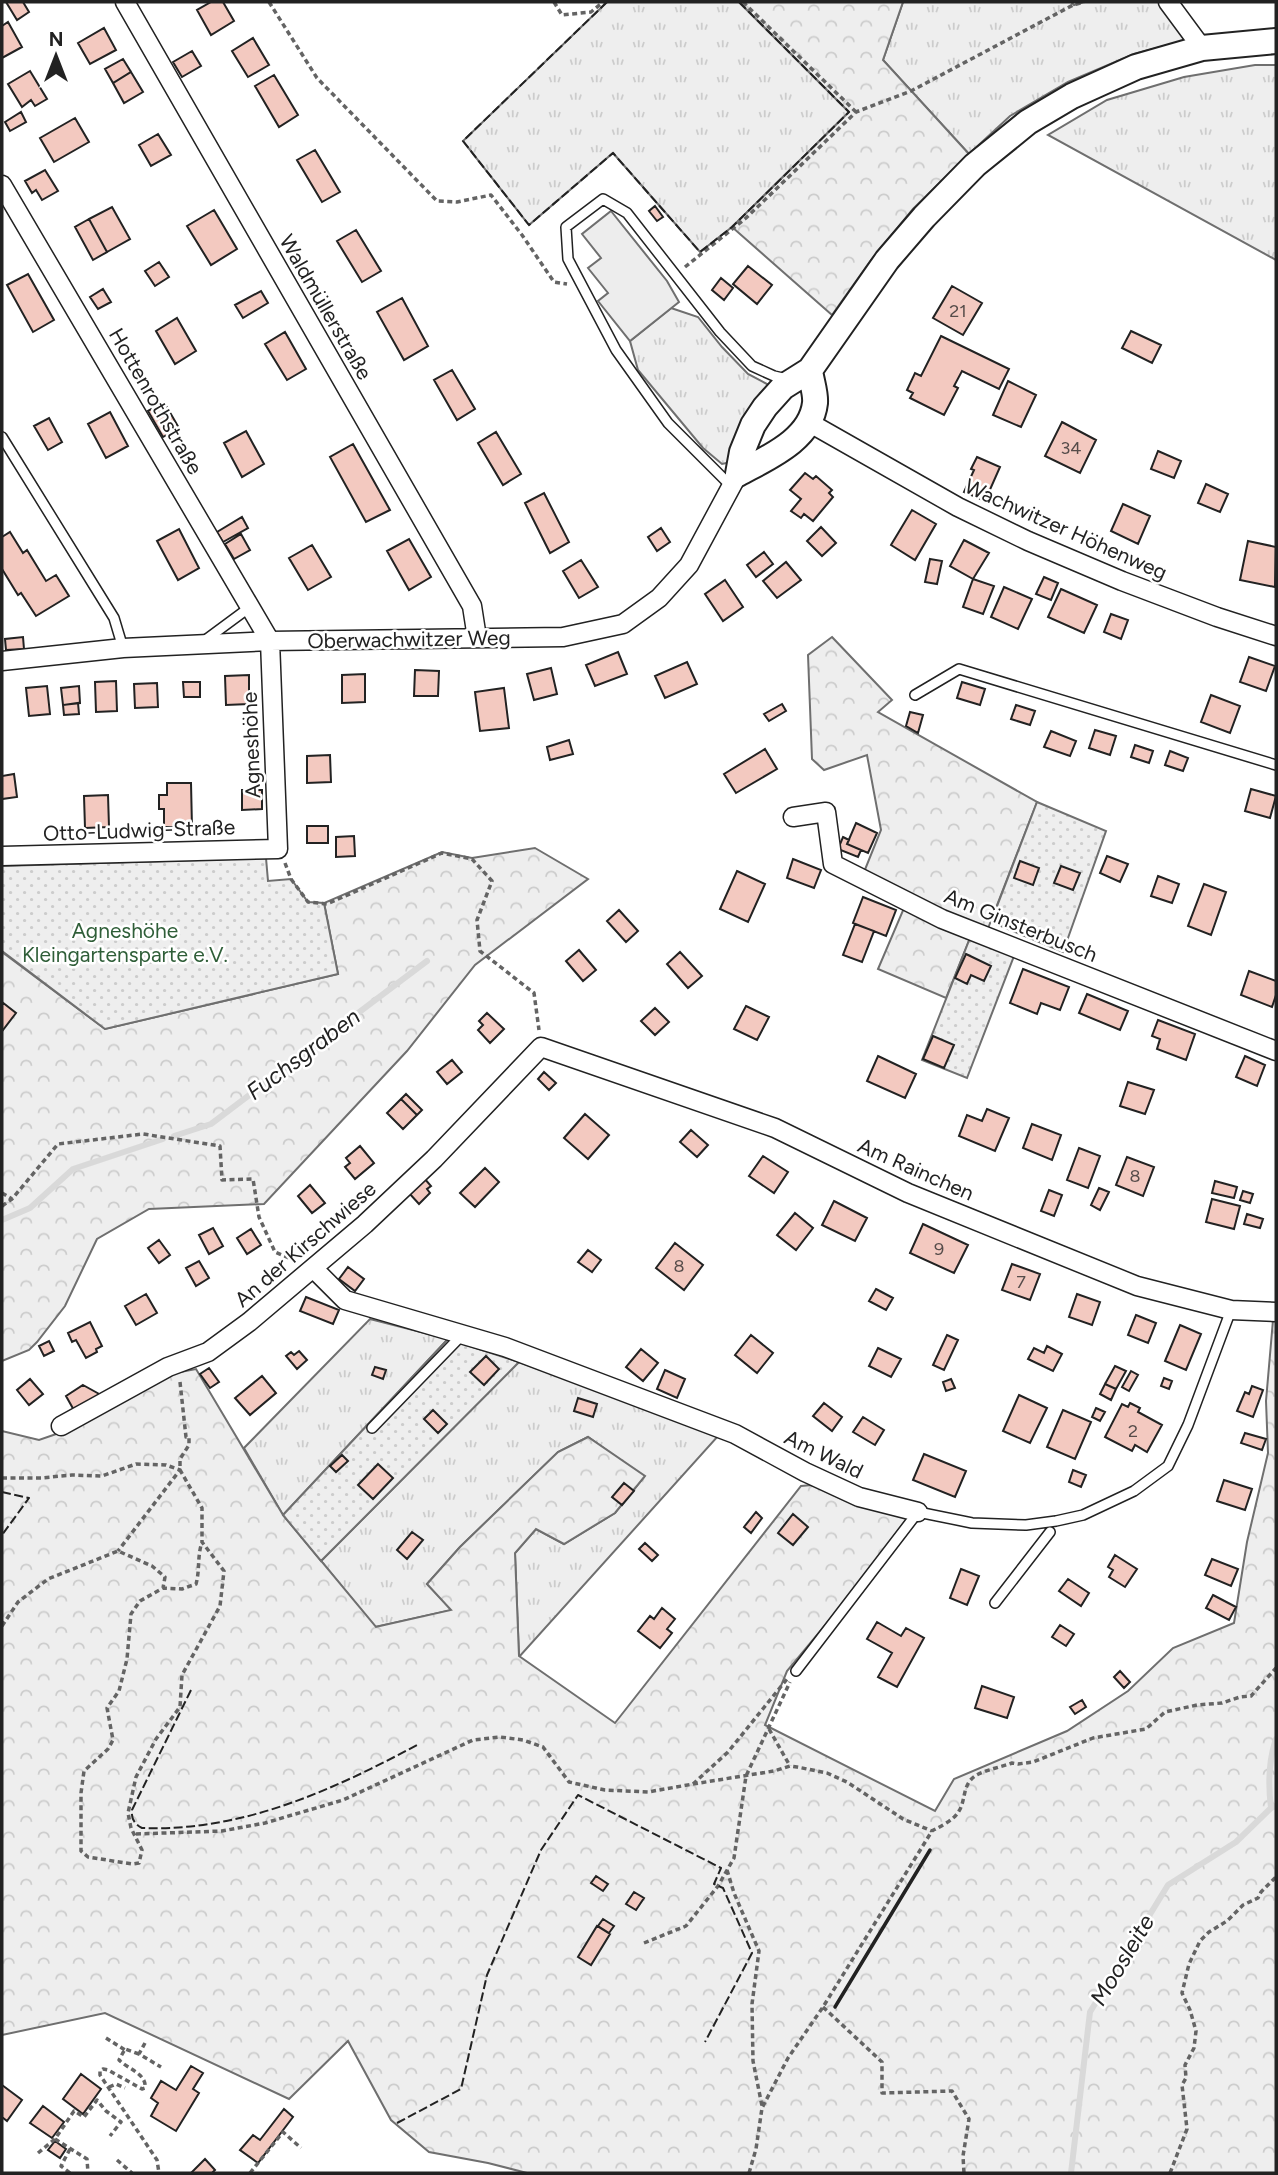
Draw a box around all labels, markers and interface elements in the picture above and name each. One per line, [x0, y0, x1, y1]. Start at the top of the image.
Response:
north arrow [21, 21, 91, 91]
text: N [49, 28, 63, 51]
street label: Waldmüllerstraße [274, 230, 378, 384]
house number: 21 [949, 300, 967, 322]
street label: Hottenrothstraße [104, 323, 208, 479]
house number: 34 [1061, 437, 1081, 459]
street label: Wachwitzer Höhenweg [961, 473, 1171, 585]
street label: Oberwachwitzer Weg [307, 625, 511, 653]
street label: Agneshöhe [237, 691, 265, 799]
street label: Otto-Ludwig-Straße [42, 814, 236, 846]
street label: Am Ginsterbusch [941, 883, 1101, 967]
park label: Agneshöhe Kleingartensparte e.V. [22, 918, 228, 967]
water label: Fuchsgraben [241, 1002, 365, 1106]
street label: Am Rainchen [854, 1132, 978, 1206]
house number: 8 [1129, 1165, 1141, 1187]
street label: An der Kirschwiese [229, 1176, 381, 1312]
house number: 9 [934, 1238, 944, 1260]
house number: 8 [673, 1255, 685, 1277]
house number: 7 [1016, 1271, 1026, 1293]
house number: 2 [1128, 1420, 1138, 1442]
street label: Am Wald [781, 1424, 867, 1484]
water label: Moosleite [1084, 1909, 1160, 2011]

